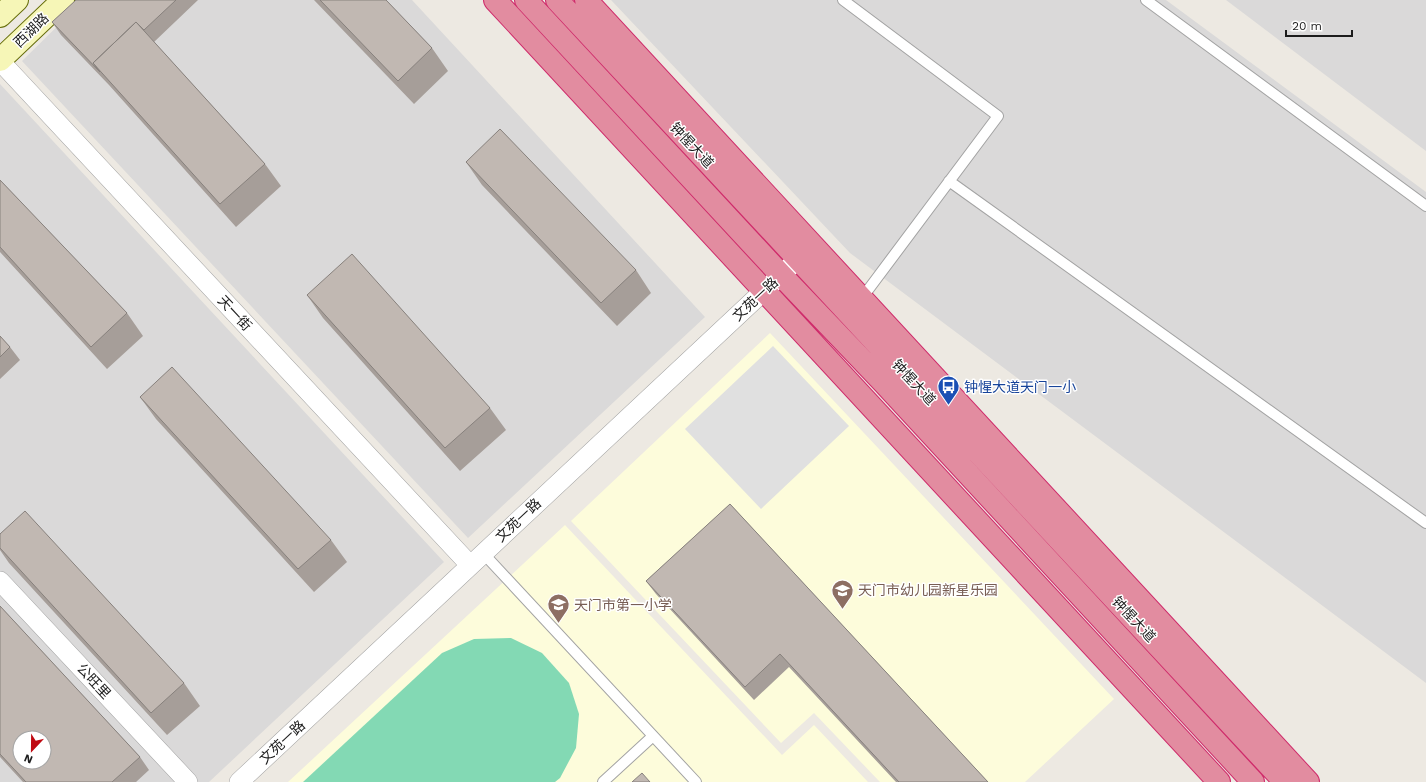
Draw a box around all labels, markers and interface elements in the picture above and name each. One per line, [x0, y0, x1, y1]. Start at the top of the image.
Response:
street label: 西湖路 [10, 10, 52, 50]
scale bar [1286, 12, 1352, 38]
text: 20 m [1292, 19, 1322, 33]
street label: 钟惺大道 [667, 119, 717, 171]
street label: 文苑一路 [729, 274, 781, 324]
street label: 天一街 [215, 292, 255, 334]
street label: 钟惺大道 [889, 356, 939, 408]
bus stop icon: 钟惺大道天门一小 [936, 374, 962, 407]
place label: 钟惺大道天门一小 [964, 379, 1076, 395]
street label: 文苑一路 [492, 495, 544, 545]
school or university icon: 天门市幼儿园新星乐园 [830, 577, 856, 610]
place label: 天门市幼儿园新星乐园 [858, 582, 998, 598]
school or university icon: 天门市第一小学 [545, 592, 571, 625]
street label: 钟惺大道 [1109, 593, 1159, 645]
place label: 天门市第一小学 [574, 597, 672, 613]
street label: 公旺里 [74, 660, 114, 702]
street label: 文苑一路 [256, 717, 308, 767]
north arrow [12, 730, 52, 770]
text: N [22, 751, 35, 766]

